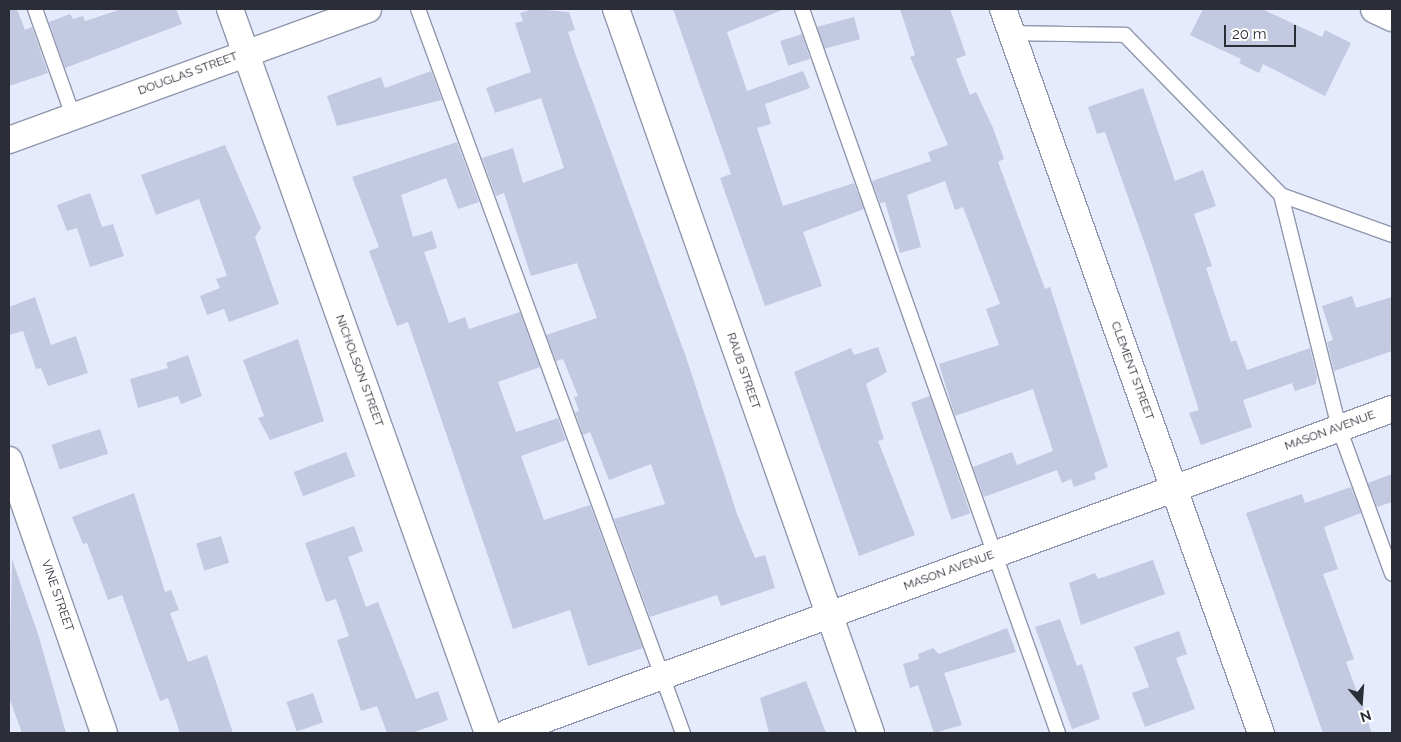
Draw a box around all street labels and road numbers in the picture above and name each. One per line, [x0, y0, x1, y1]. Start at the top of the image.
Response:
street label: DOUGLAS STREET [136, 49, 240, 99]
street label: NICHOLSON STREET [332, 313, 386, 429]
street label: CLEMENT STREET [1107, 319, 1157, 423]
street label: RAUB STREET [723, 331, 763, 411]
street label: MASON AVENUE [1283, 408, 1377, 454]
street label: MASON AVENUE [902, 548, 996, 594]
street label: VINE STREET [38, 558, 76, 634]

